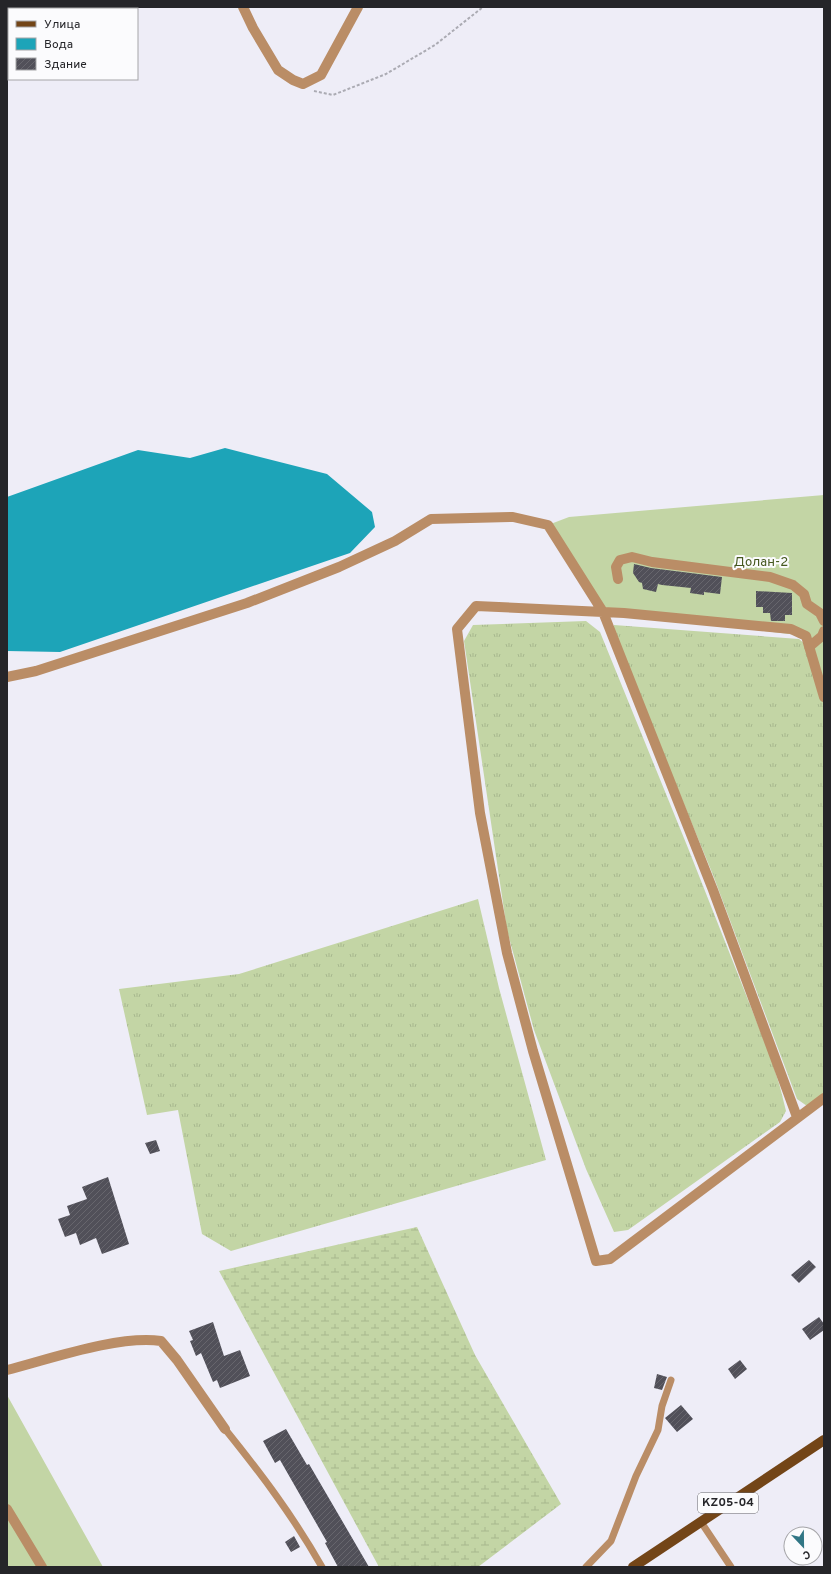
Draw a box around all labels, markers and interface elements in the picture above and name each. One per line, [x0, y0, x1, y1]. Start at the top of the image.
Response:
legend [8, 8, 138, 80]
text: Улица [44, 17, 80, 33]
text: Вода [44, 37, 73, 53]
text: Здание [44, 57, 87, 73]
park label: Долан-2 [734, 555, 788, 571]
road number: KZ05-04 [698, 1493, 758, 1513]
north arrow [783, 1526, 823, 1566]
text: С [800, 1547, 812, 1562]

